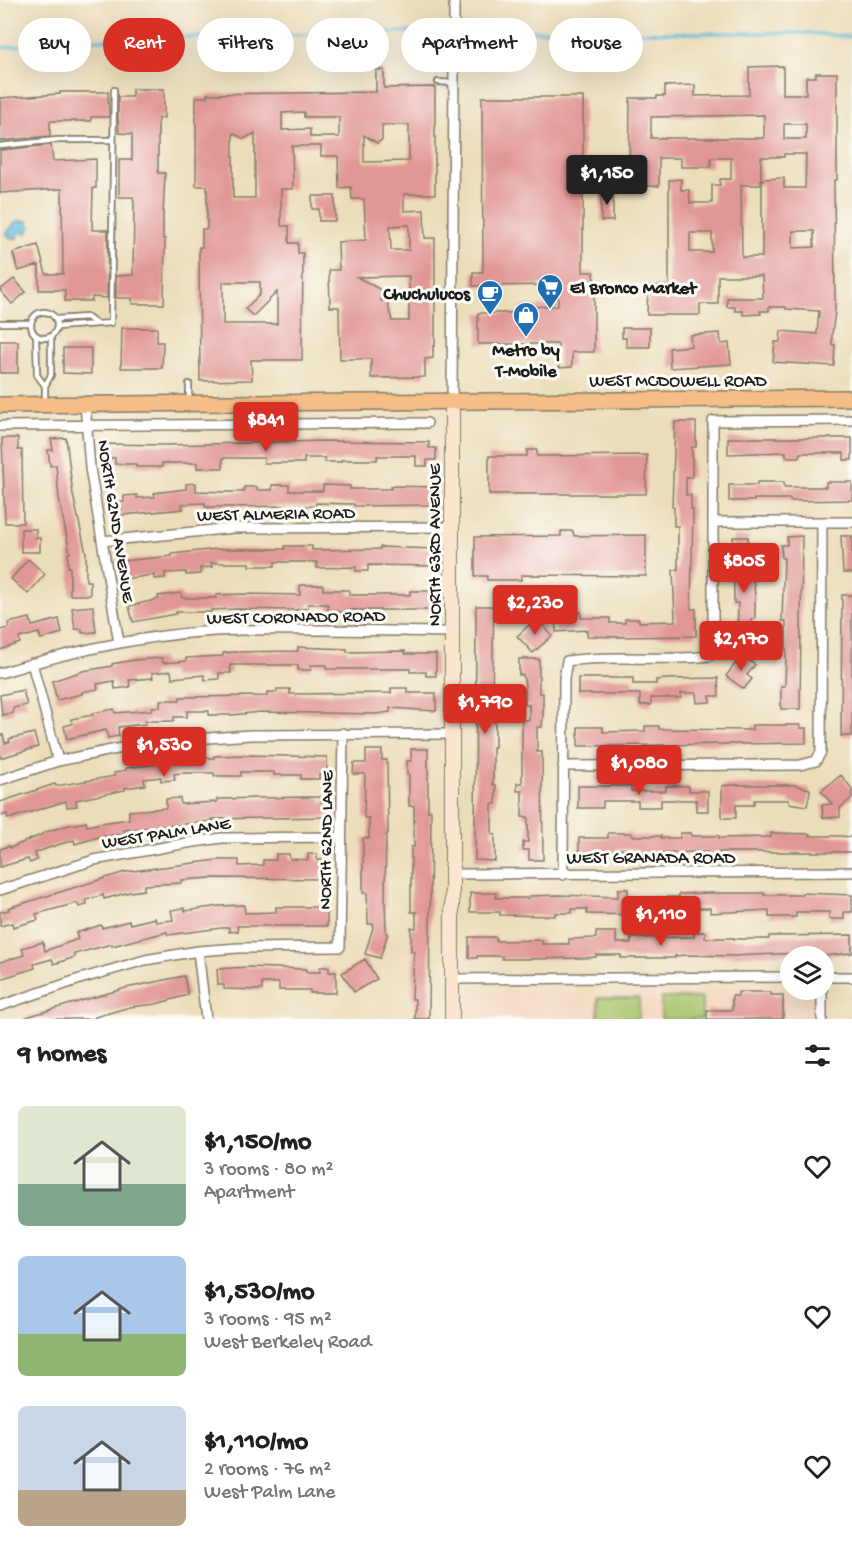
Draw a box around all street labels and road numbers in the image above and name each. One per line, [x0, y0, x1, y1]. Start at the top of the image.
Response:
street label: WEST MCDOWELL ROAD [589, 372, 767, 393]
street label: NORTH 62ND AVENUE [91, 439, 138, 605]
street label: NORTH 63RD AVENUE [426, 463, 447, 626]
street label: WEST ALMERIA ROAD [197, 504, 356, 527]
street label: WEST CORONADO ROAD [207, 606, 386, 631]
street label: NORTH 62ND LANE [316, 769, 339, 910]
street label: WEST PALM LANE [100, 814, 233, 855]
street label: WEST GRANADA ROAD [566, 849, 736, 870]

